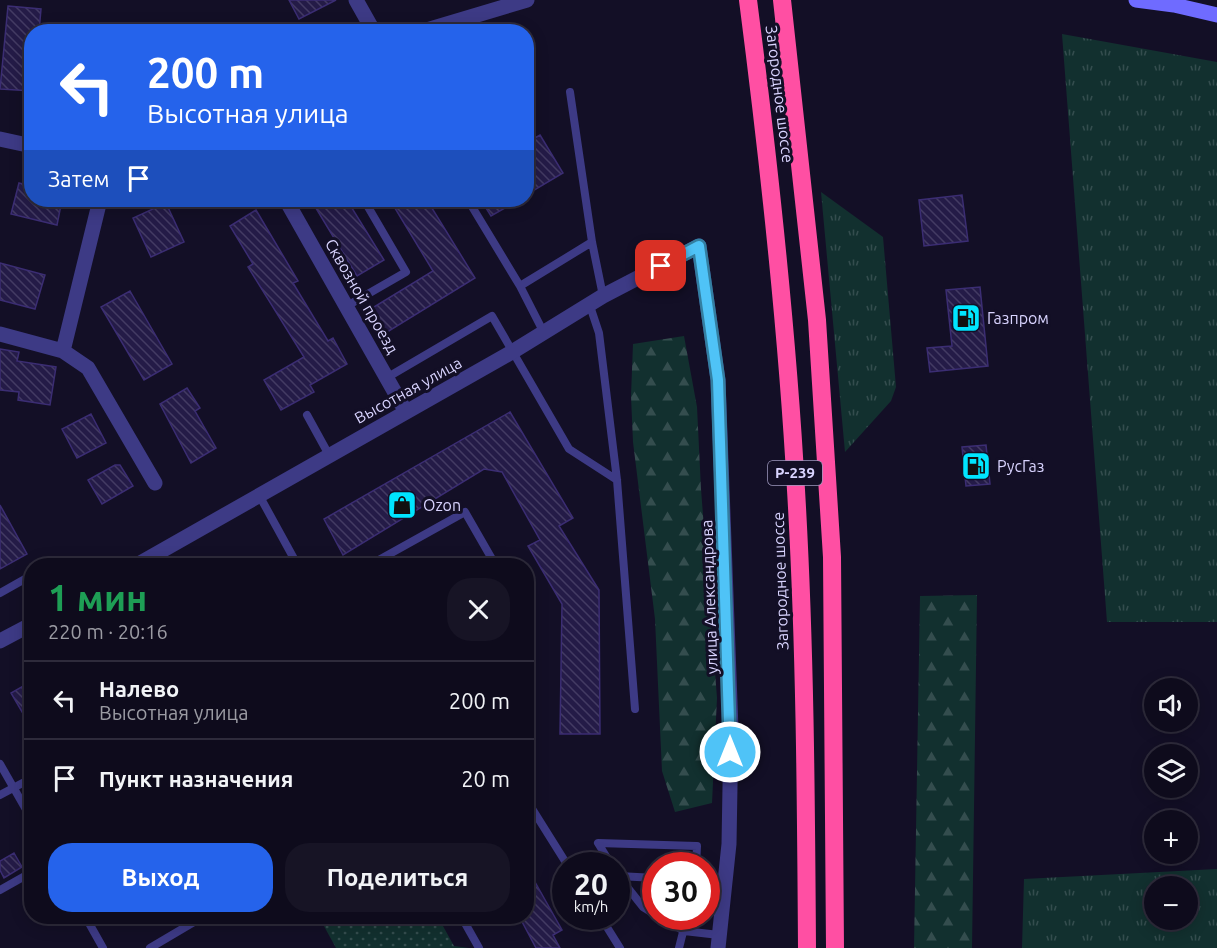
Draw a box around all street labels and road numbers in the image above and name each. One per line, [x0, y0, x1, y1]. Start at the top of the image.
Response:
street label: Загородное шоссе [763, 24, 797, 164]
street label: Сквозной проезд [322, 235, 402, 357]
street label: Высотная улица [351, 353, 465, 427]
road number: Р-239 [768, 461, 822, 485]
street label: Загородное шоссе [769, 512, 791, 650]
street label: улица Александрова [697, 519, 721, 675]

